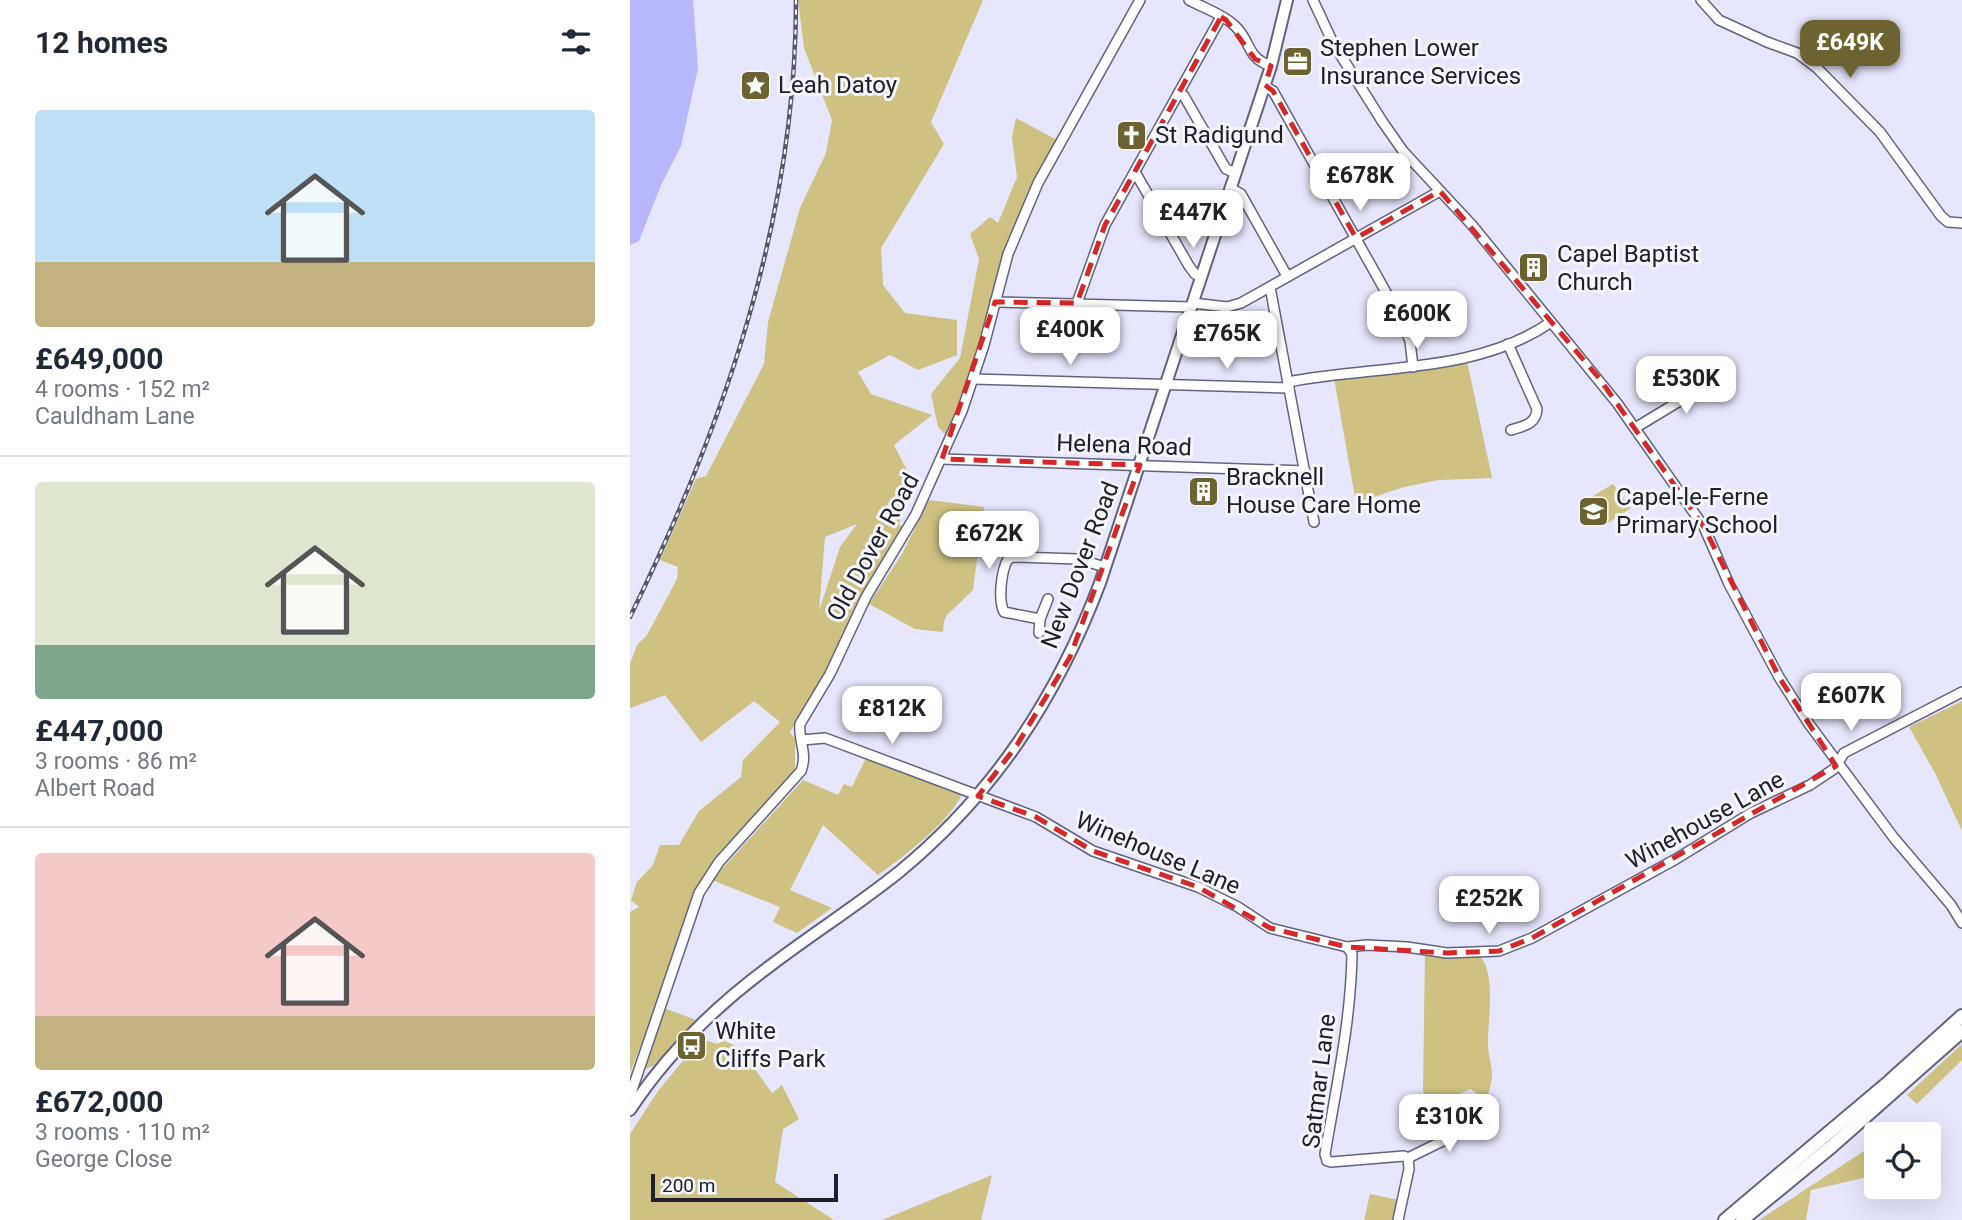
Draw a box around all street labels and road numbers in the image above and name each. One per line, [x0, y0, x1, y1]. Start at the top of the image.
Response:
street label: Helena Road [1056, 429, 1192, 461]
street label: Old Dover Road [821, 468, 925, 626]
street label: New Dover Road [1035, 478, 1125, 652]
street label: Winehouse Lane [1621, 765, 1789, 875]
street label: Winehouse Lane [1071, 806, 1245, 900]
street label: Satmar Lane [1297, 1012, 1341, 1150]

